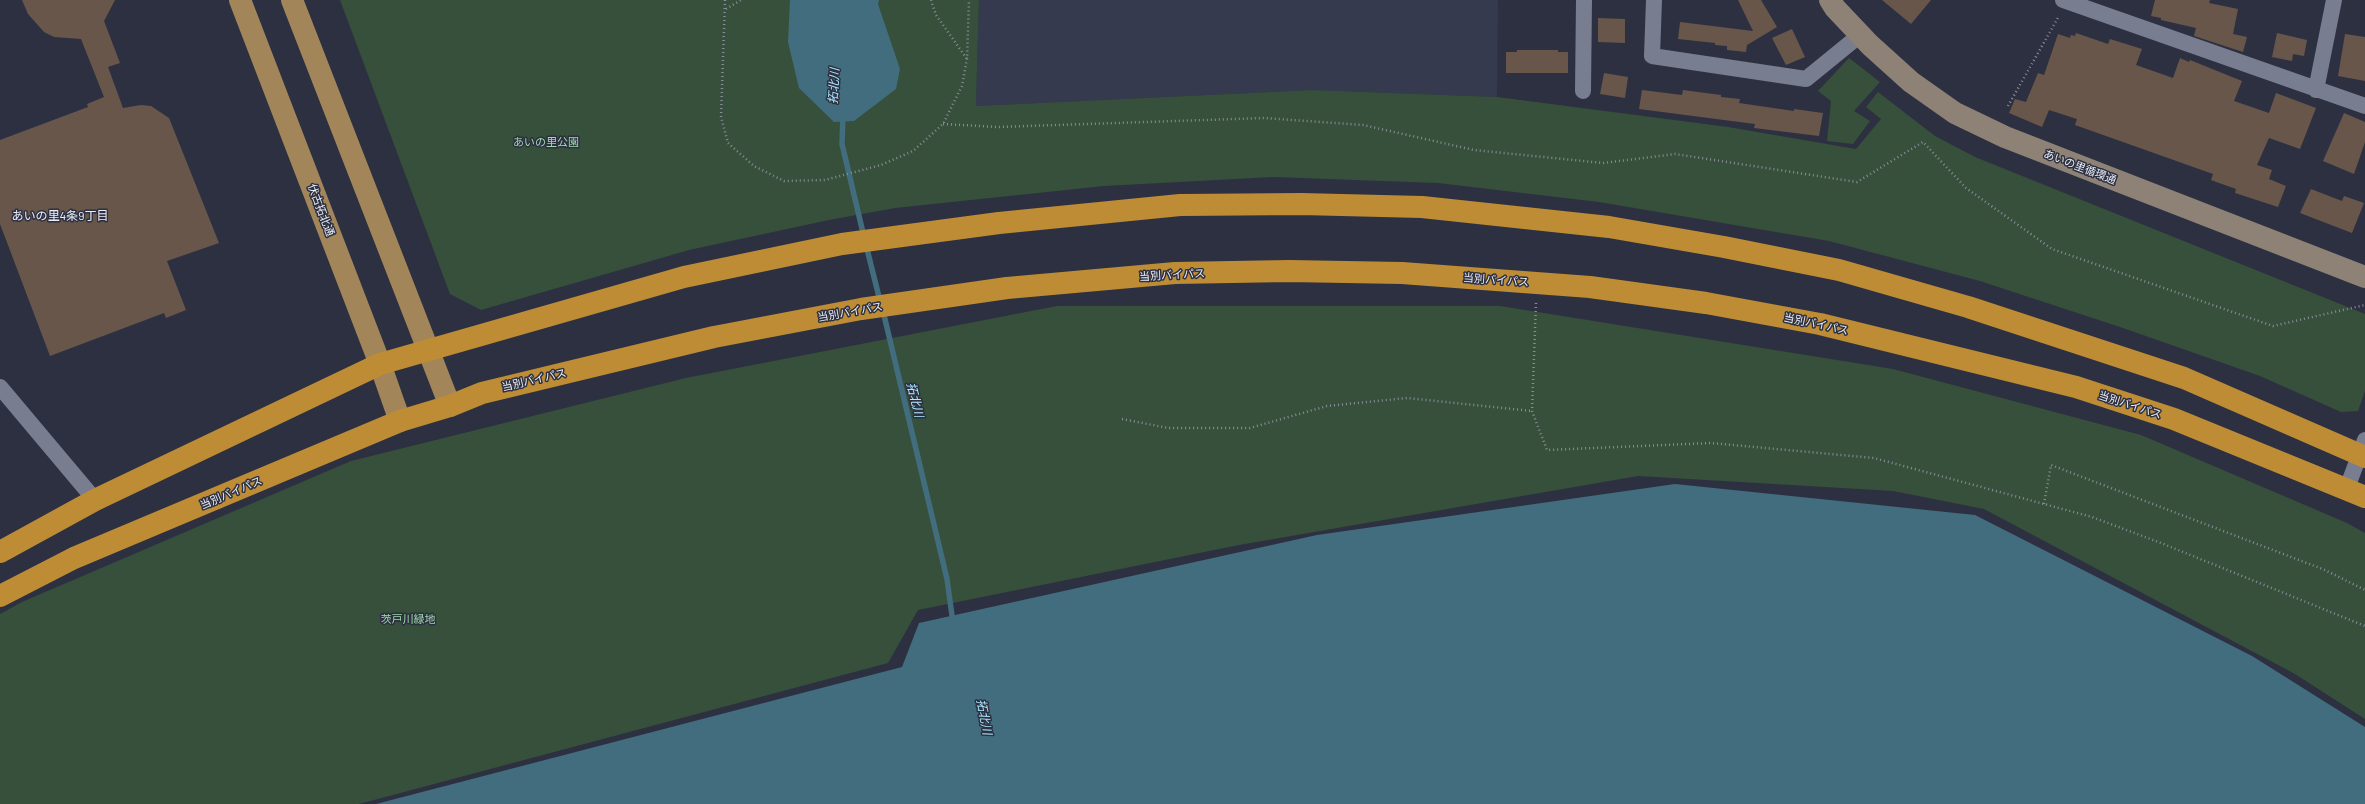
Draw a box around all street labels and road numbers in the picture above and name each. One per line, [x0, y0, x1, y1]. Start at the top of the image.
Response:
street label: あいの里循環通 [2042, 147, 2118, 187]
street label: 伏古拓北通 [305, 182, 337, 238]
street label: 当別バイパス [1139, 267, 1205, 283]
street label: 当別バイパス [1463, 271, 1529, 289]
street label: 当別バイパス [816, 300, 884, 324]
street label: 当別バイパス [1782, 311, 1850, 337]
street label: 当別バイパス [500, 366, 568, 394]
street label: 当別バイパス [2097, 389, 2163, 421]
street label: 当別バイパス [198, 474, 264, 512]

